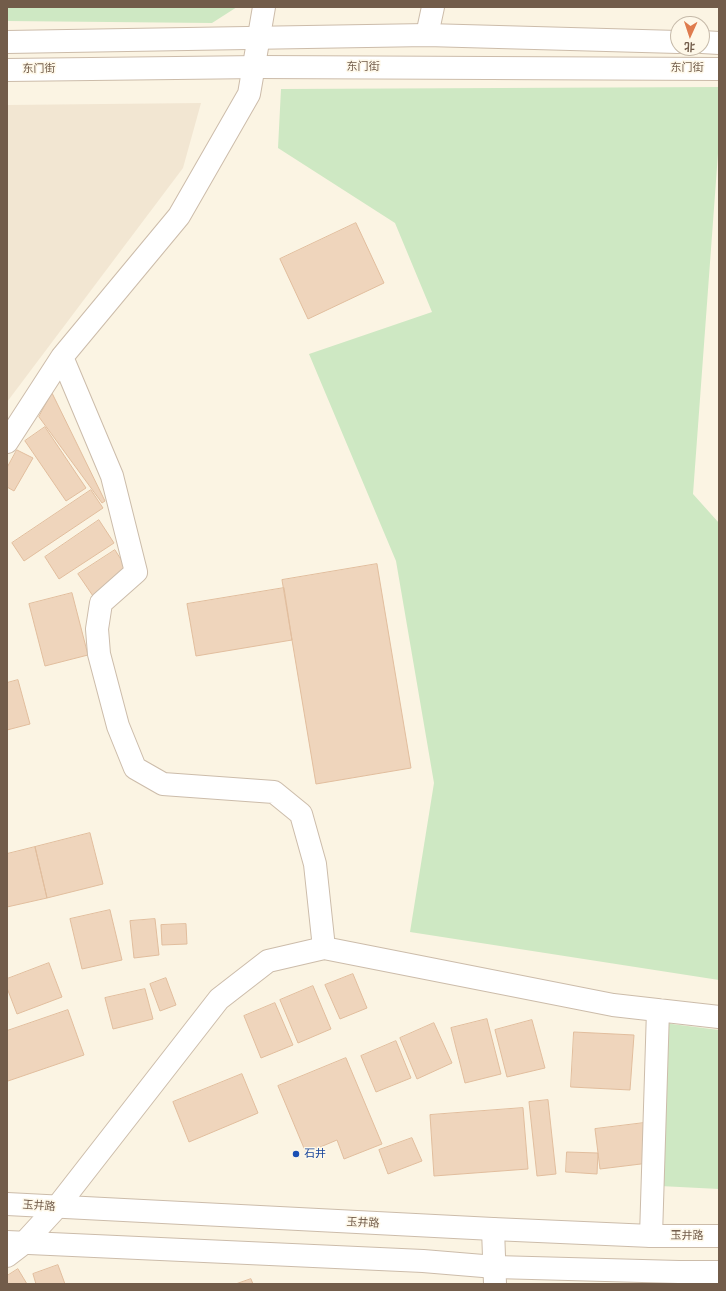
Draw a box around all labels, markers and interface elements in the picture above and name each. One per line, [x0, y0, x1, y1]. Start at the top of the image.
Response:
north arrow [670, 16, 710, 56]
text: 北 [684, 40, 695, 55]
street label: 东门街 [347, 60, 379, 74]
street label: 东门街 [671, 61, 703, 75]
street label: 东门街 [22, 62, 56, 76]
place label: 石井 [304, 1147, 326, 1161]
marker: 石井 [291, 1149, 301, 1159]
street label: 玉井路 [22, 1198, 56, 1214]
street label: 玉井路 [346, 1216, 380, 1230]
street label: 玉井路 [671, 1229, 703, 1243]

